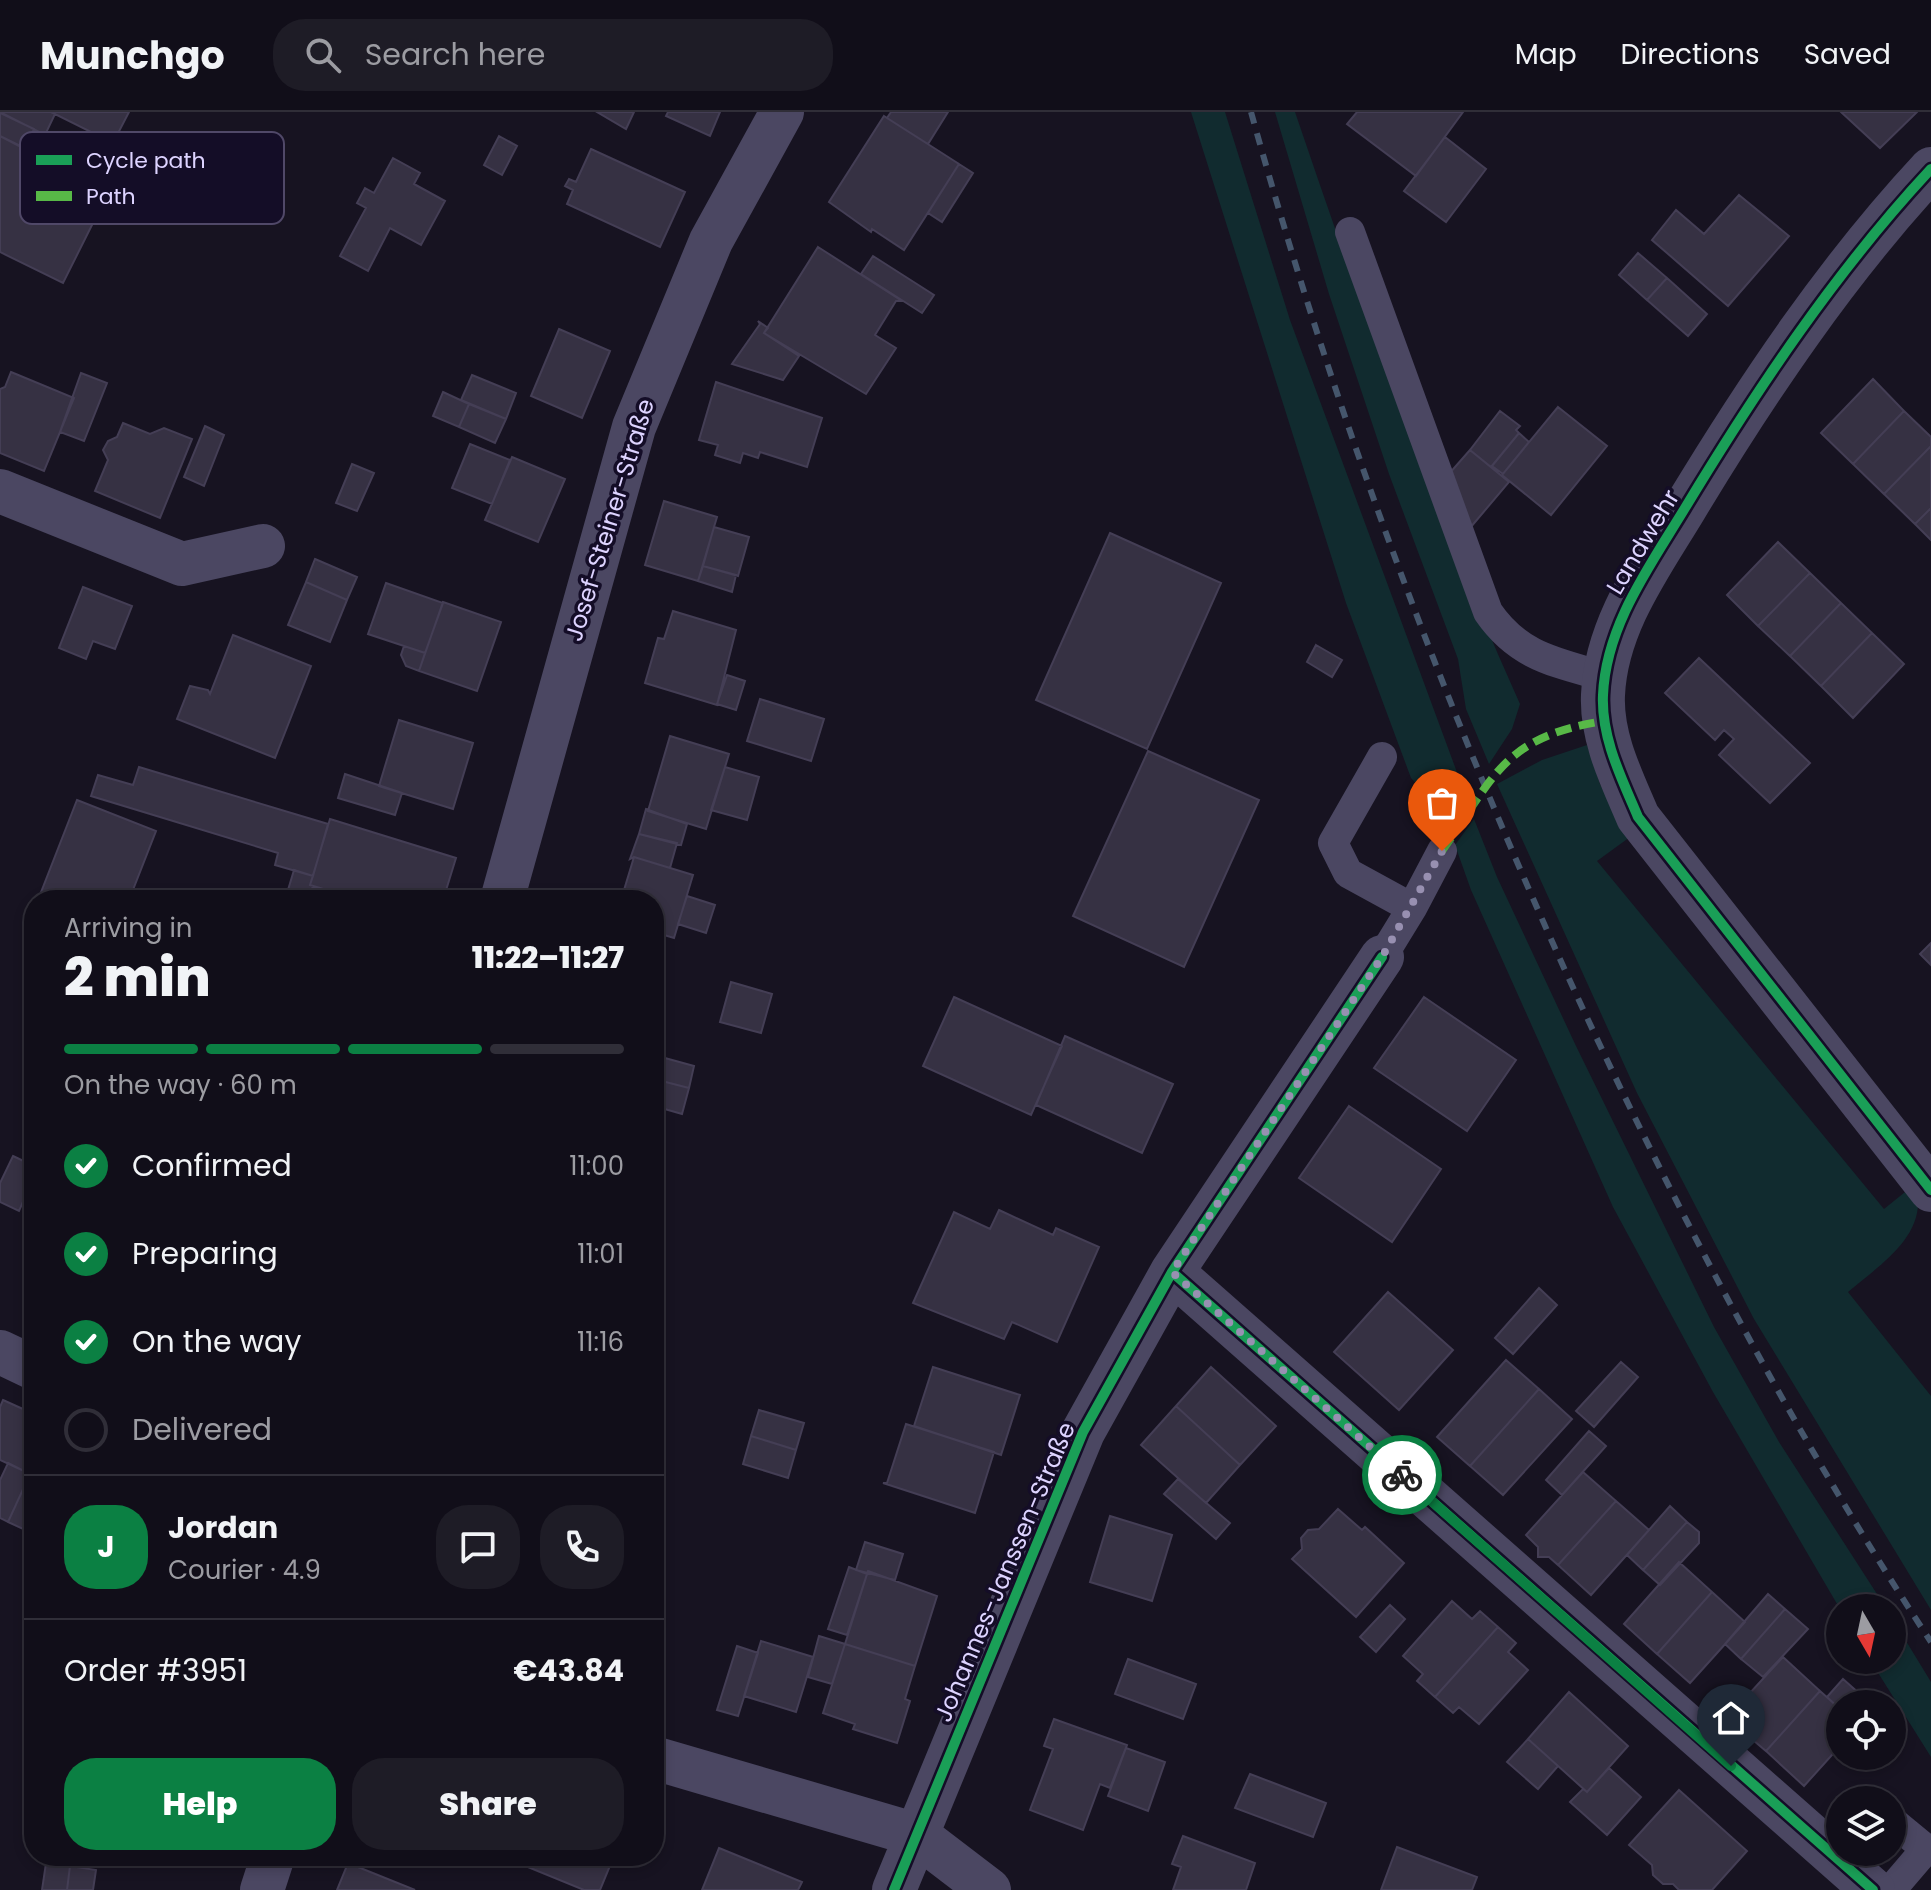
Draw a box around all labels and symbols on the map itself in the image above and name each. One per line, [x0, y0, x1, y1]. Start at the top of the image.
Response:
legend [20, 132, 284, 224]
text: Cycle path [86, 145, 205, 176]
text: Path [86, 181, 136, 212]
street label: Josef-Steiner-Straße [557, 395, 662, 645]
street label: Landwehr [1598, 483, 1687, 600]
pin [1408, 769, 1476, 851]
street label: Johannes-Janssen-Straße [926, 1417, 1083, 1727]
courier [1362, 1435, 1442, 1515]
north arrow [1826, 1594, 1906, 1674]
pin [1697, 1684, 1765, 1766]

